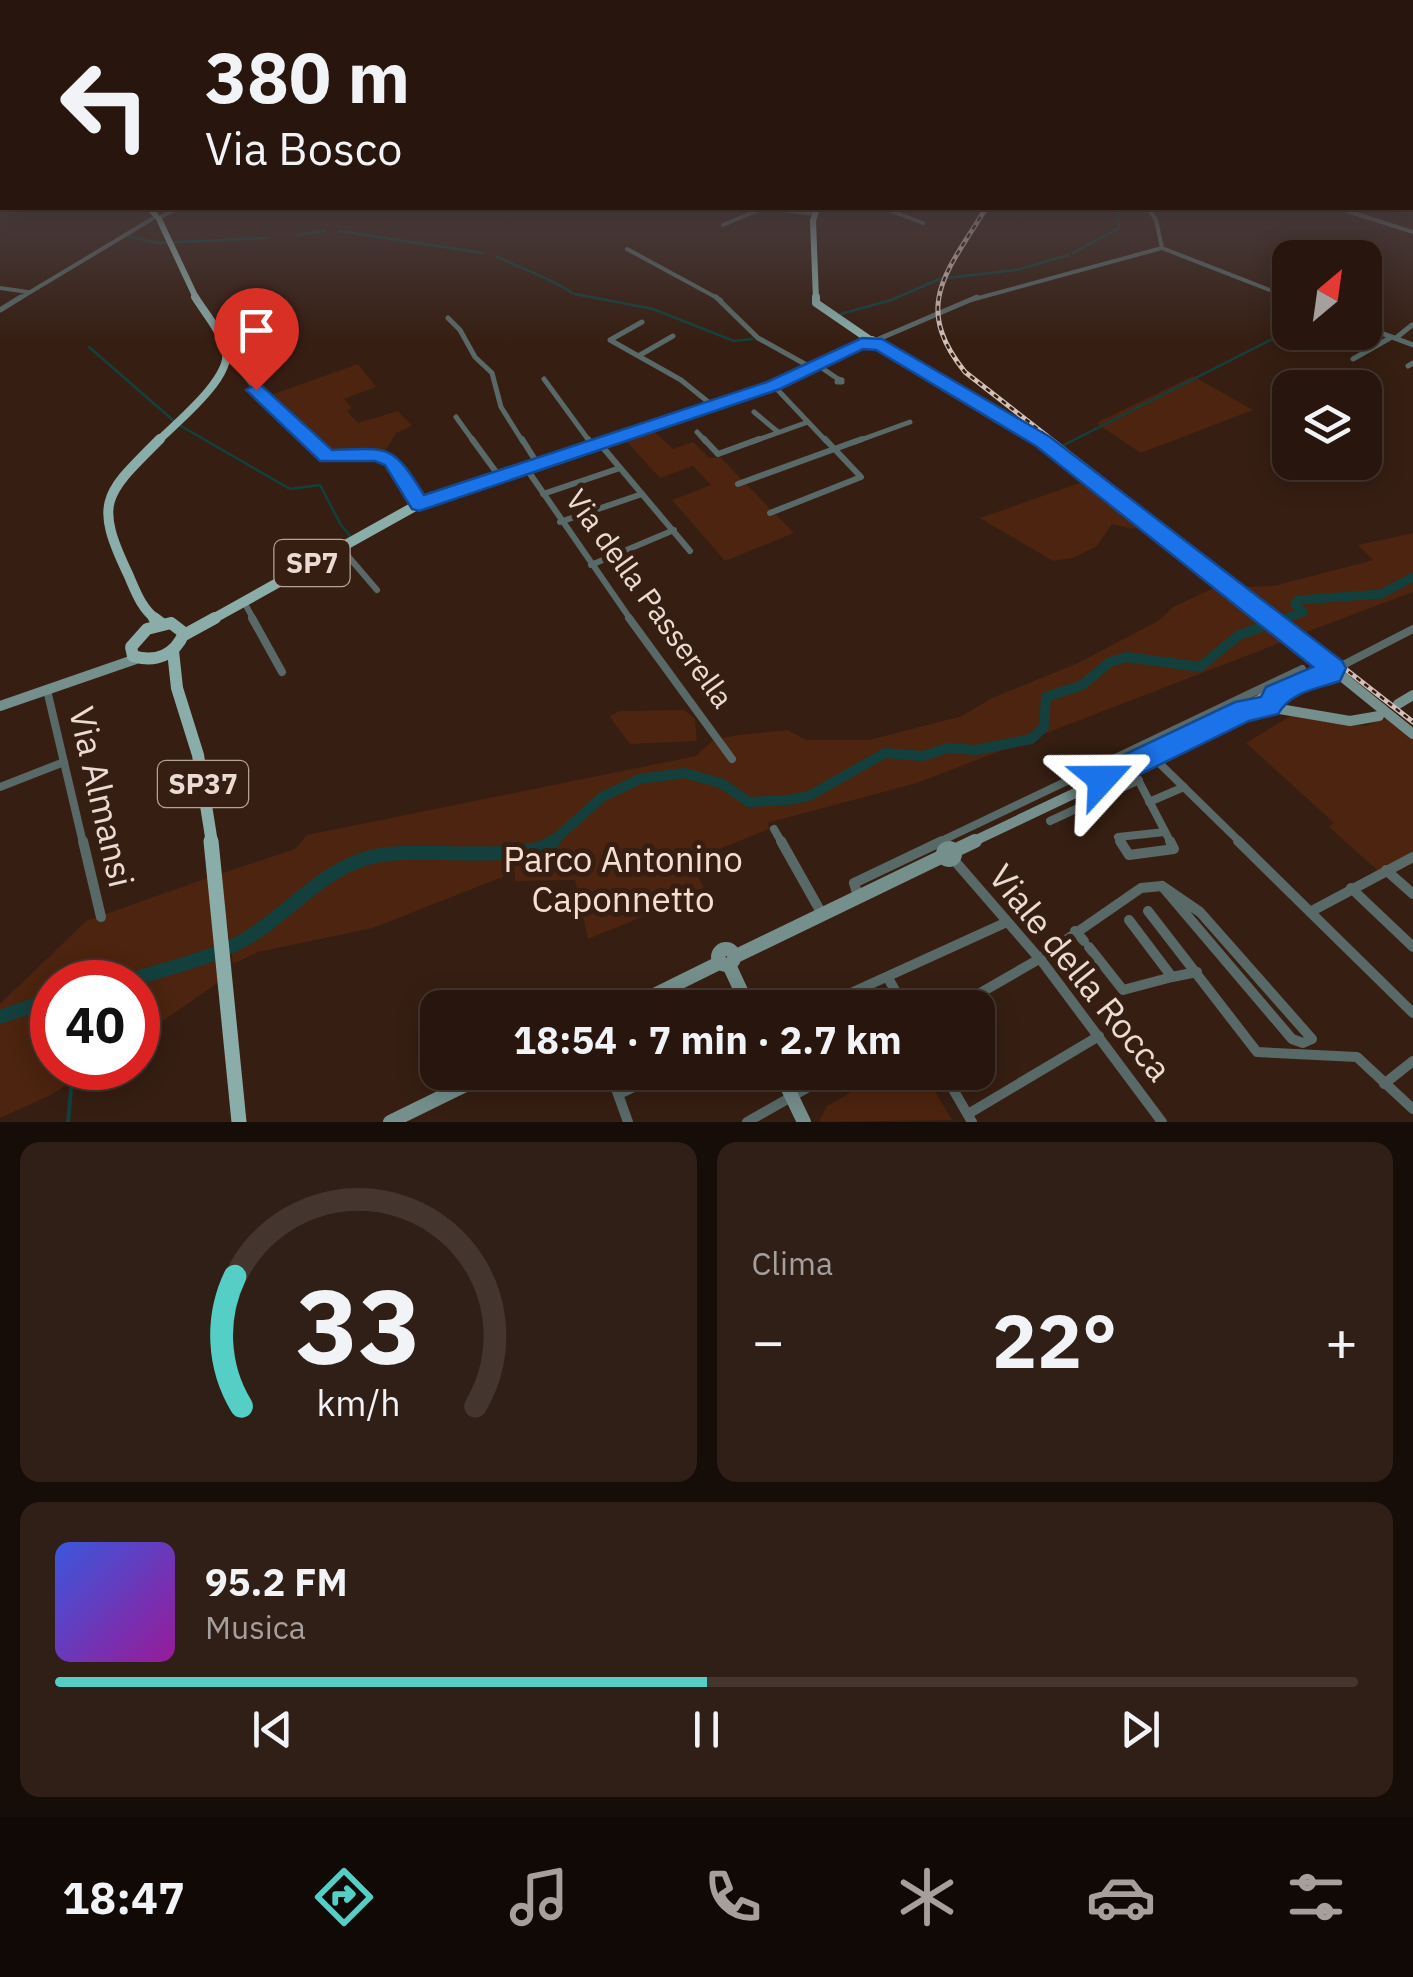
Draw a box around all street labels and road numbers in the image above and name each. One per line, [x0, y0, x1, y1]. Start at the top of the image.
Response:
street label: Via della Passerella [558, 481, 743, 715]
road number: SP7 [274, 540, 350, 586]
street label: Via Almansi [59, 702, 145, 892]
road number: SP37 [158, 761, 248, 807]
street label: Viale della Rocca [979, 854, 1182, 1090]

